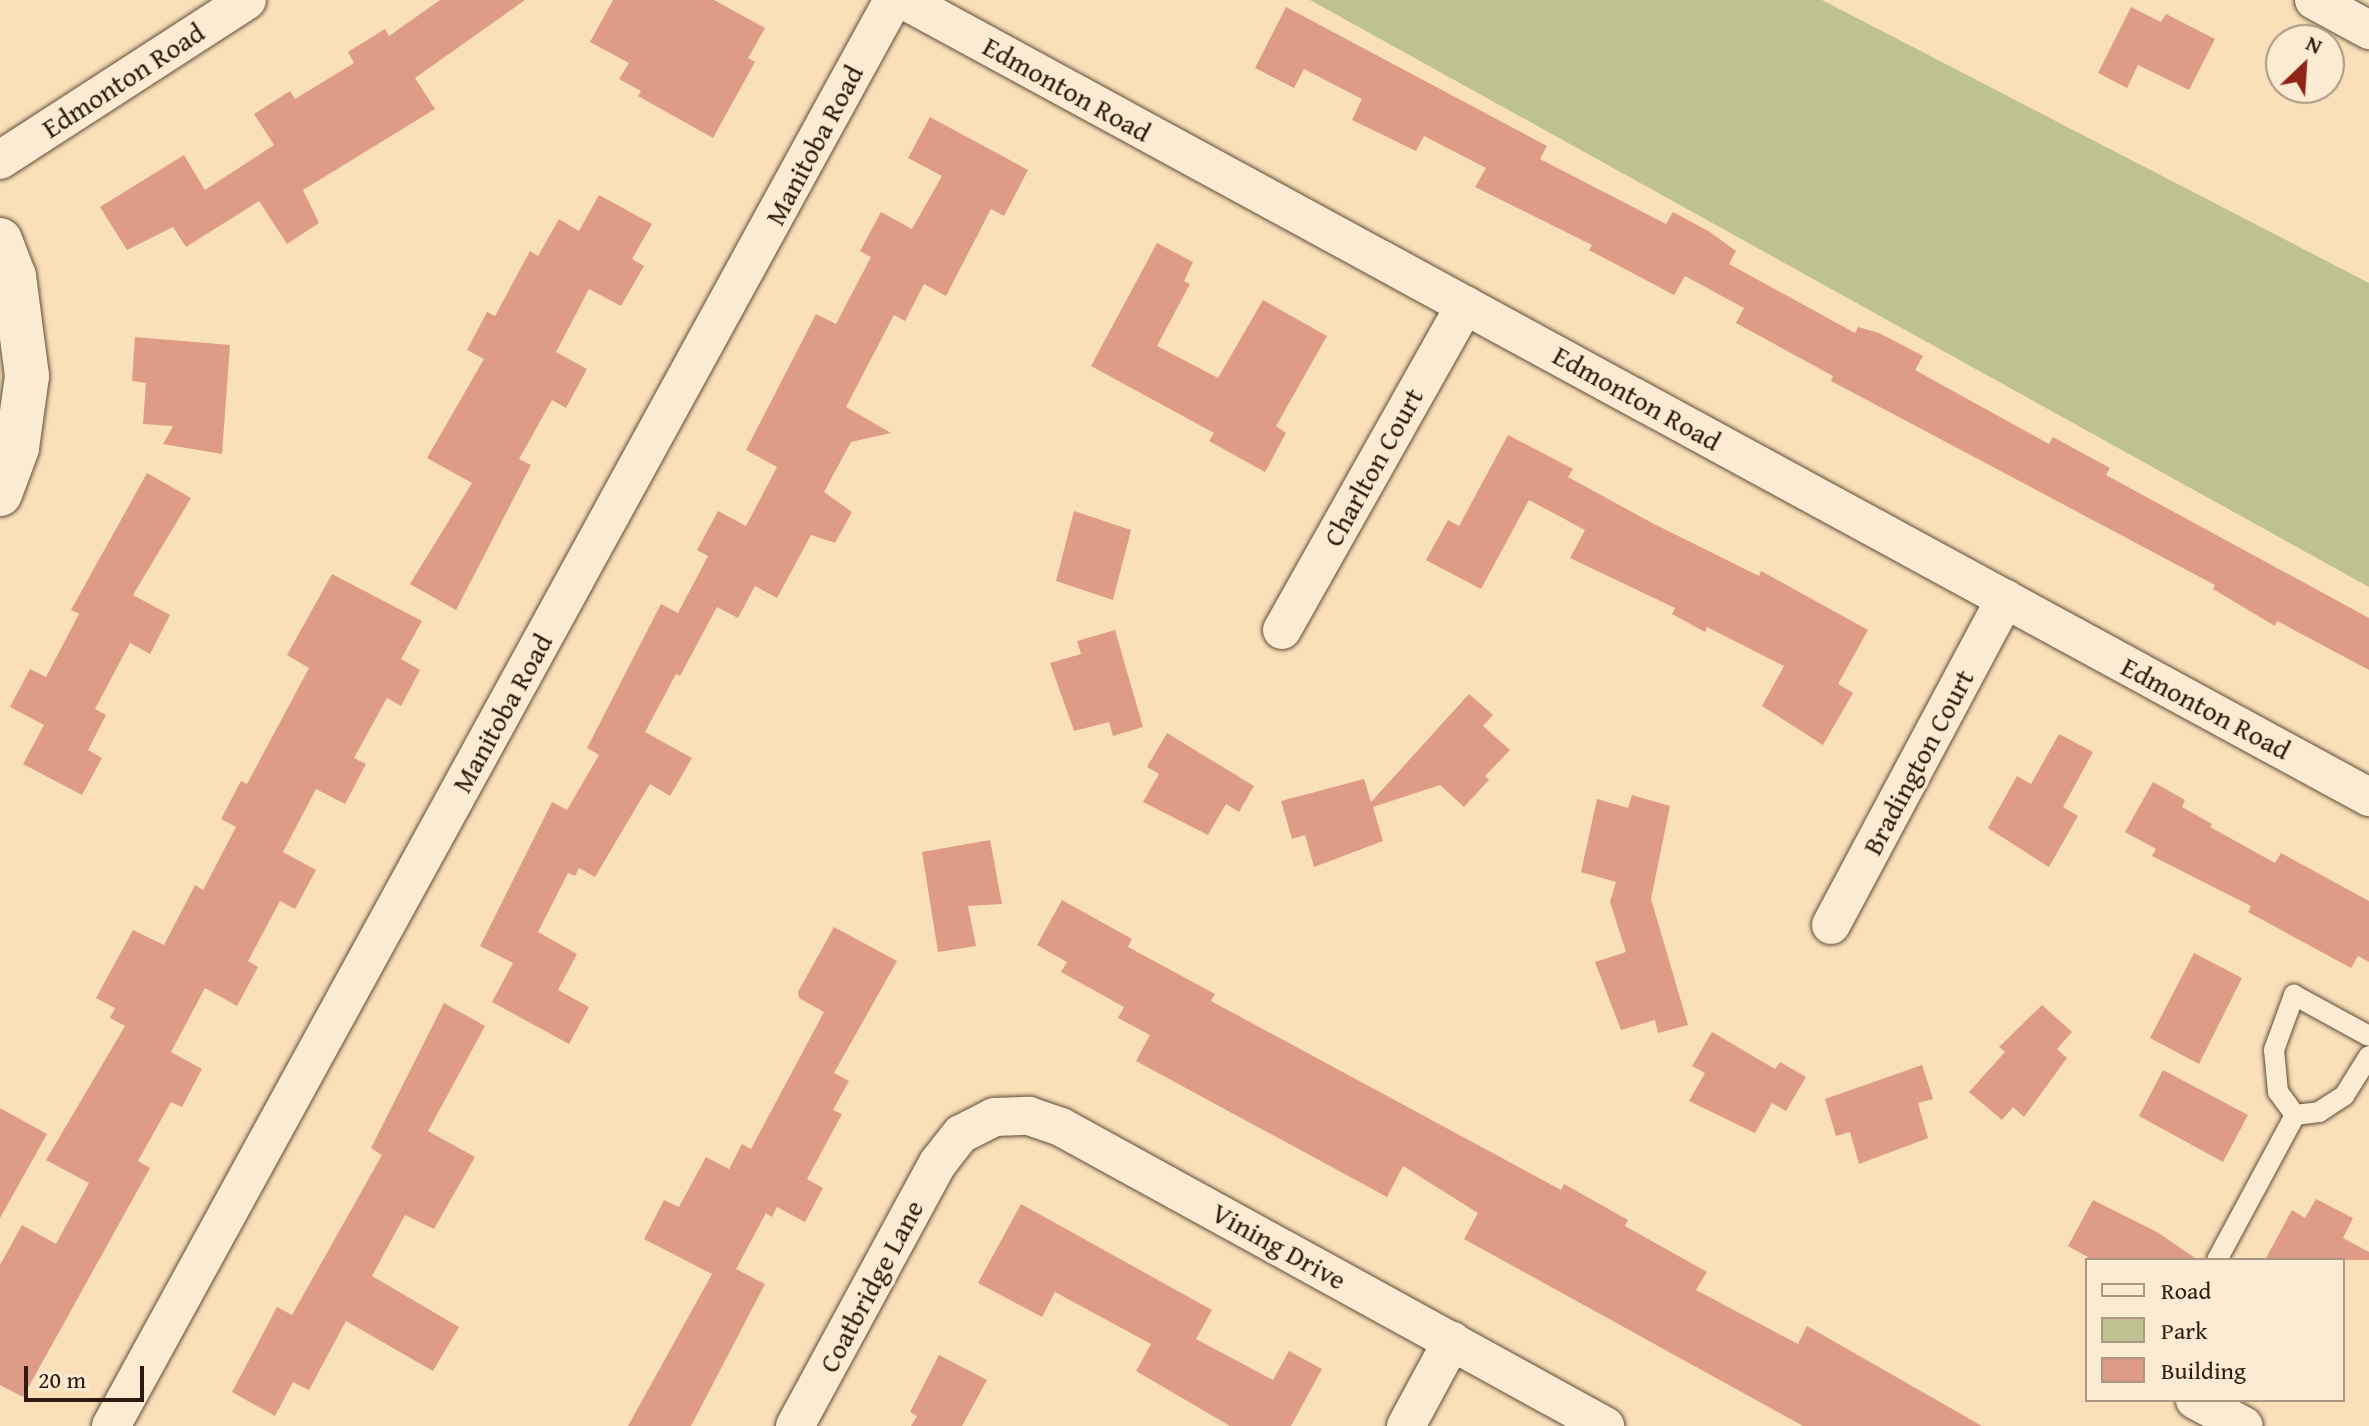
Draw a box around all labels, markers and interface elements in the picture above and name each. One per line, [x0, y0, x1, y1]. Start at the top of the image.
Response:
street label: Edmonton Road [36, 15, 210, 145]
north arrow [2265, 24, 2345, 104]
text: N [2301, 26, 2328, 62]
street label: Edmonton Road [977, 29, 1157, 149]
street label: Manitoba Road [758, 59, 870, 231]
street label: Edmonton Road [1547, 338, 1727, 458]
street label: Charlton Court [1316, 382, 1430, 552]
street label: Manitoba Road [445, 628, 559, 798]
street label: Edmonton Road [2116, 649, 2296, 767]
street label: Bradington Court [1855, 664, 1981, 860]
street label: Coatbridge Lane [811, 1194, 931, 1378]
street label: Vining Drive [1206, 1195, 1352, 1297]
legend [2085, 1258, 2345, 1402]
text: Road [2161, 1273, 2211, 1308]
text: Park [2161, 1313, 2207, 1348]
scale bar [28, 1350, 148, 1400]
text: Building [2161, 1353, 2246, 1388]
text: 20 m [38, 1362, 86, 1397]

